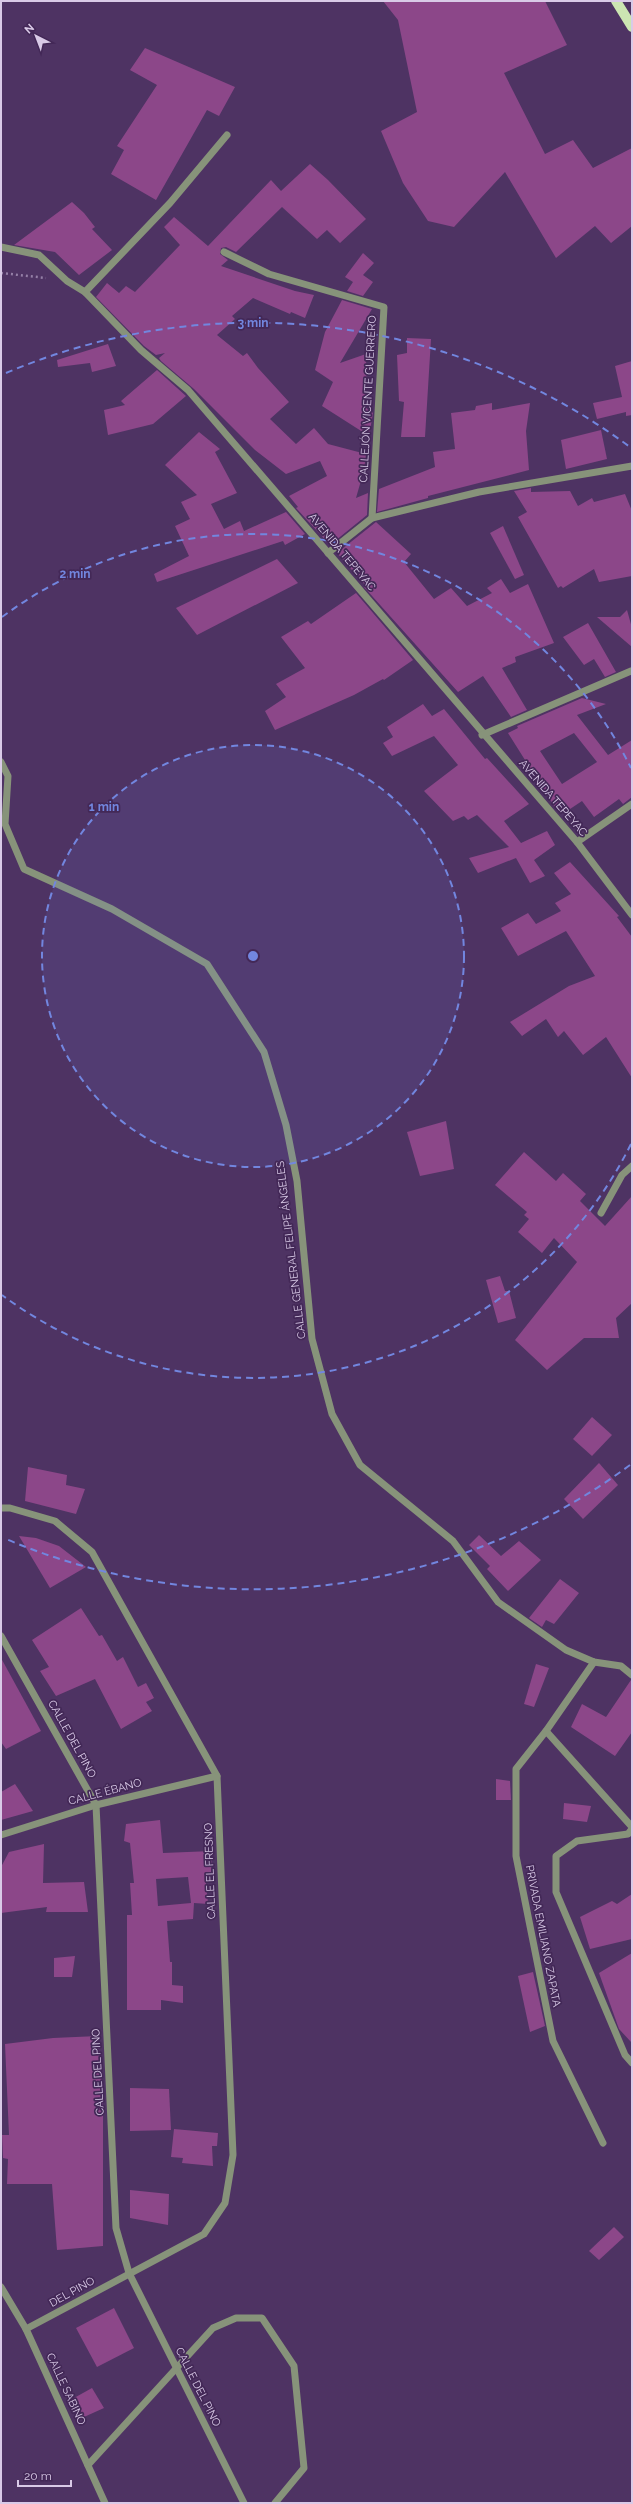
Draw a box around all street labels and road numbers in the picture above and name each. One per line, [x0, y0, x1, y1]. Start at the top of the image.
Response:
street label: CALLEJÓN VICENTE GUERRERO [356, 315, 379, 483]
street label: AVENIDA TEPEYAC [306, 511, 379, 594]
street label: AVENIDA TEPEYAC [516, 757, 590, 839]
street label: CALLE GENERAL FELIPE ÁNGELES [273, 1160, 308, 1340]
street label: CALLE DEL PINO [45, 1698, 99, 1780]
street label: CALLE ÉBANO [67, 1775, 143, 1808]
street label: CALLE EL FRESNO [202, 1823, 218, 1919]
street label: PRIVADA EMILIANO ZAPATA [523, 1864, 563, 2009]
street label: CALLE DEL PINO [89, 2028, 107, 2116]
street label: DEL PINO [47, 2274, 97, 2310]
street label: CALLE DEL PINO [172, 2345, 224, 2429]
street label: CALLE SABINO [44, 2351, 88, 2427]

